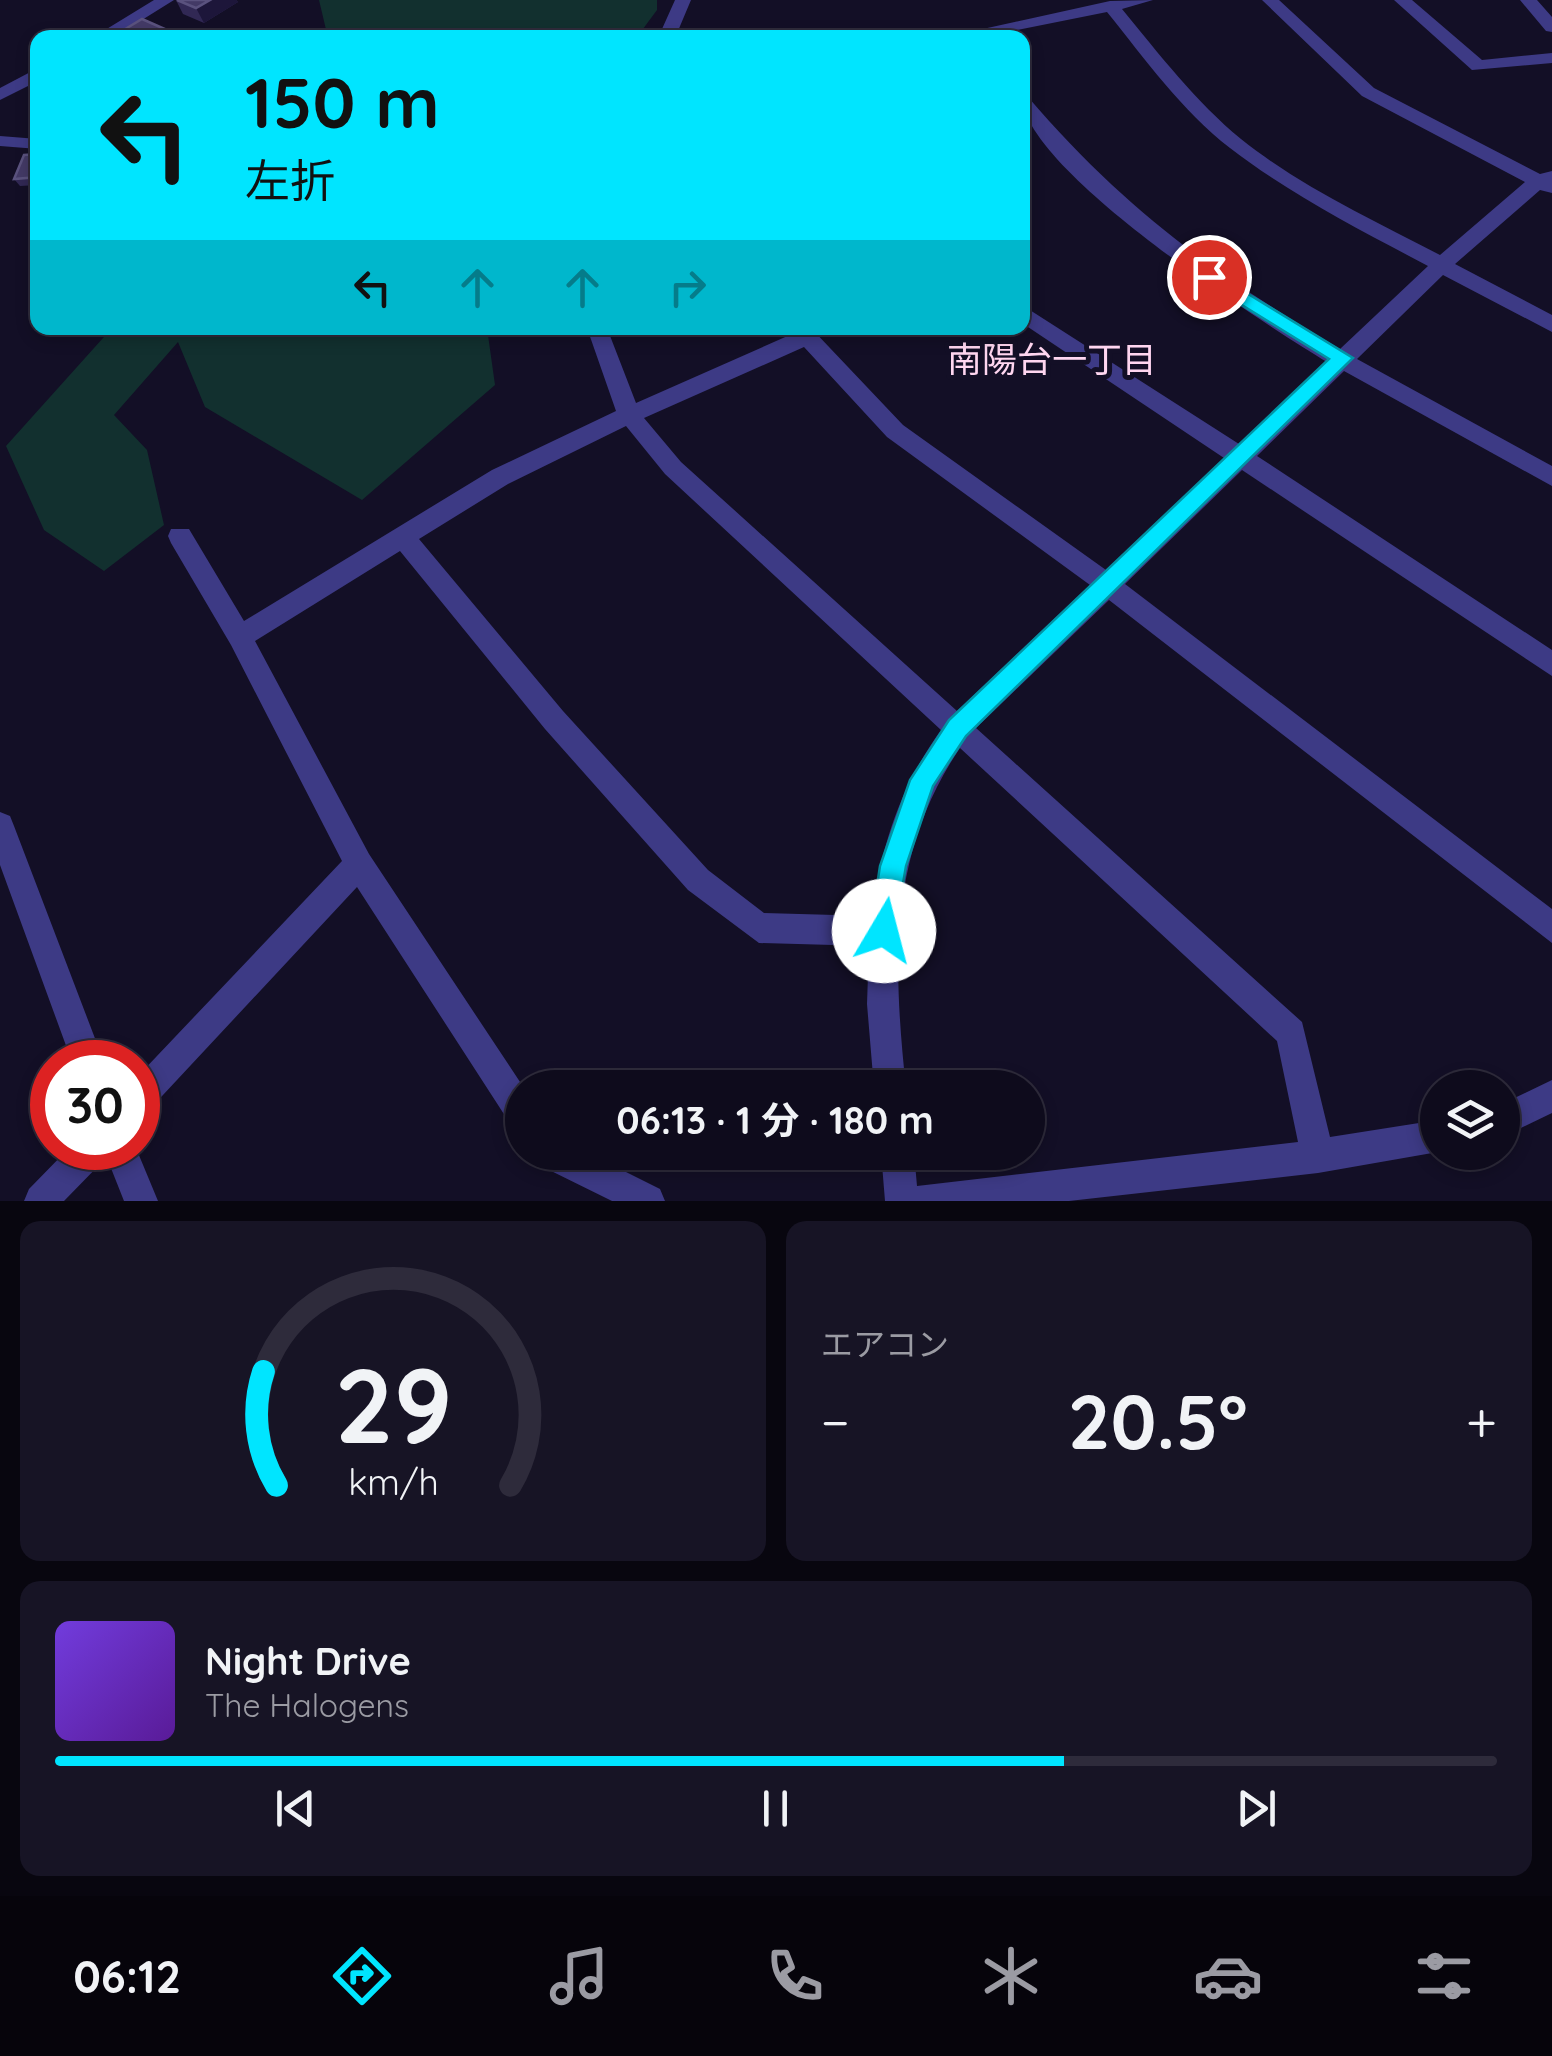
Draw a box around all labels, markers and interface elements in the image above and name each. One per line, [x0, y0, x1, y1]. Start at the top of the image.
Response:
text: 150 m [245, 58, 440, 146]
icon: left [80, 70, 210, 200]
text: 左折 [245, 152, 335, 208]
pin [1167, 235, 1252, 320]
icon: arrive [1182, 250, 1237, 305]
icon: left [345, 260, 400, 315]
icon: ahead [450, 260, 505, 315]
icon: ahead [555, 260, 610, 315]
icon: right [660, 260, 715, 315]
district label: 南陽台一丁目 [947, 337, 1157, 381]
position arrow [832, 879, 936, 983]
speed limit sign: 30 [30, 1040, 160, 1170]
map controls [1420, 1070, 1520, 1170]
button: layers [1420, 1070, 1520, 1170]
text: 06:13 · 1 分 · 180 m [616, 1096, 934, 1144]
text: エアコン [821, 1324, 949, 1364]
text: 29 [334, 1339, 452, 1469]
text: 20.5° [1068, 1374, 1248, 1468]
text: − [821, 1387, 850, 1456]
text: + [1466, 1387, 1497, 1456]
text: km/h [348, 1459, 438, 1504]
text: Night Drive [205, 1637, 411, 1685]
text: The Halogens [205, 1685, 409, 1725]
icon: previous [268, 1781, 323, 1836]
icon: pause [748, 1781, 803, 1836]
icon: next [1229, 1781, 1284, 1836]
icon: directions [327, 1941, 397, 2011]
icon: music [544, 1941, 614, 2011]
icon: phone [760, 1941, 830, 2011]
icon: climate [976, 1941, 1046, 2011]
icon: car [1193, 1941, 1263, 2011]
icon: filters [1409, 1941, 1479, 2011]
text: 06:12 [73, 1948, 181, 2004]

